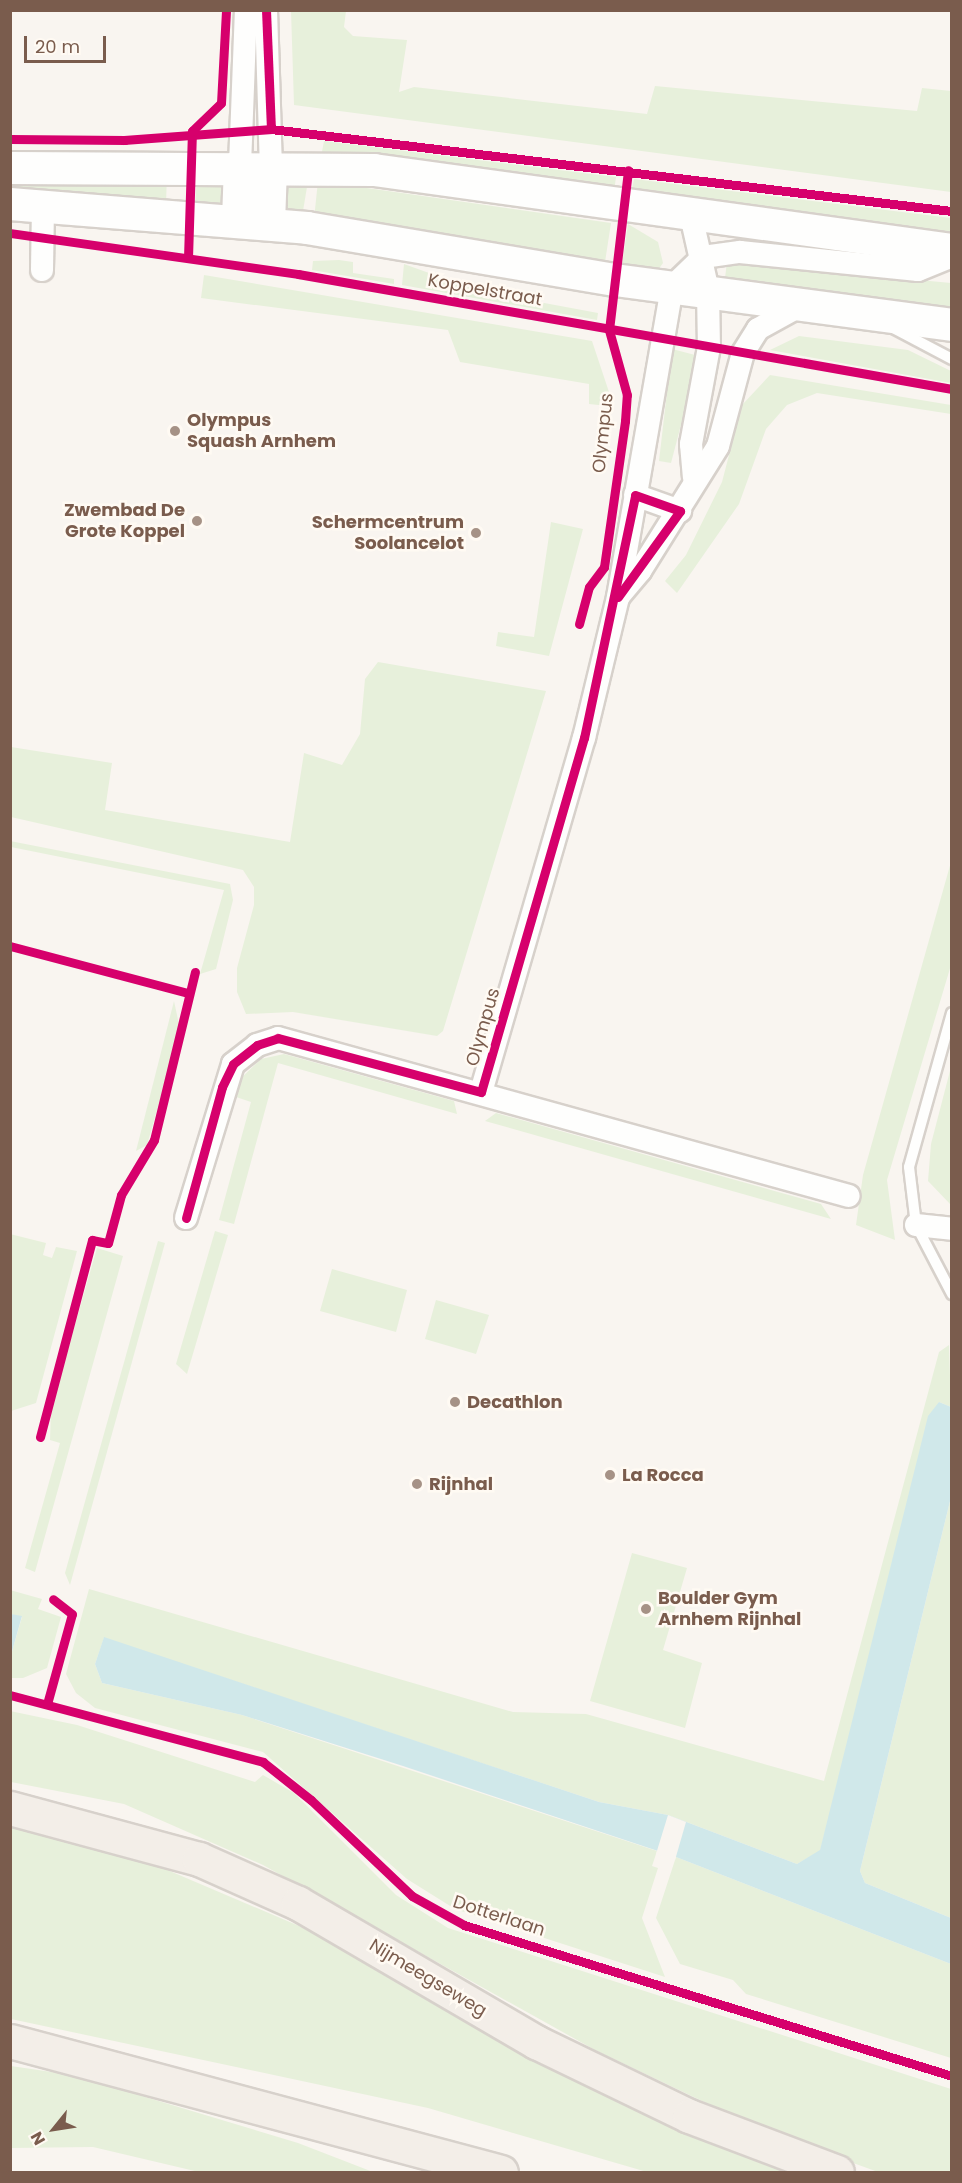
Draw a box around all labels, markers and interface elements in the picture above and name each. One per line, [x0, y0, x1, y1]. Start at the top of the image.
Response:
scale bar [27, 24, 110, 62]
text: 20 m [35, 34, 80, 59]
street label: Koppelstraat [426, 269, 544, 311]
street label: Olympus [588, 392, 618, 474]
place label: Olympus Squash Arnhem [187, 410, 336, 452]
marker: Olympus Squash Arnhem [168, 424, 182, 438]
place label: Zwembad De Grote Koppel [64, 500, 185, 542]
place label: Schermcentrum Soolancelot [312, 512, 464, 554]
marker: Zwembad De Grote Koppel [190, 514, 204, 528]
marker: Schermcentrum Soolancelot [469, 526, 483, 540]
street label: Olympus [462, 985, 504, 1069]
place label: Decathlon [467, 1391, 563, 1413]
marker: Decathlon [448, 1395, 462, 1409]
place label: La Rocca [622, 1464, 704, 1486]
marker: La Rocca [603, 1468, 617, 1482]
place label: Rijnhal [429, 1473, 493, 1495]
marker: Rijnhal [410, 1477, 424, 1491]
place label: Boulder Gym Arnhem Rijnhal [658, 1588, 801, 1630]
marker: Boulder Gym Arnhem Rijnhal [639, 1602, 653, 1616]
street label: Dotterlaan [450, 1891, 548, 1941]
street label: Nijmeegseweg [365, 1934, 491, 2022]
north arrow [24, 2099, 84, 2159]
text: N [25, 2127, 51, 2149]

